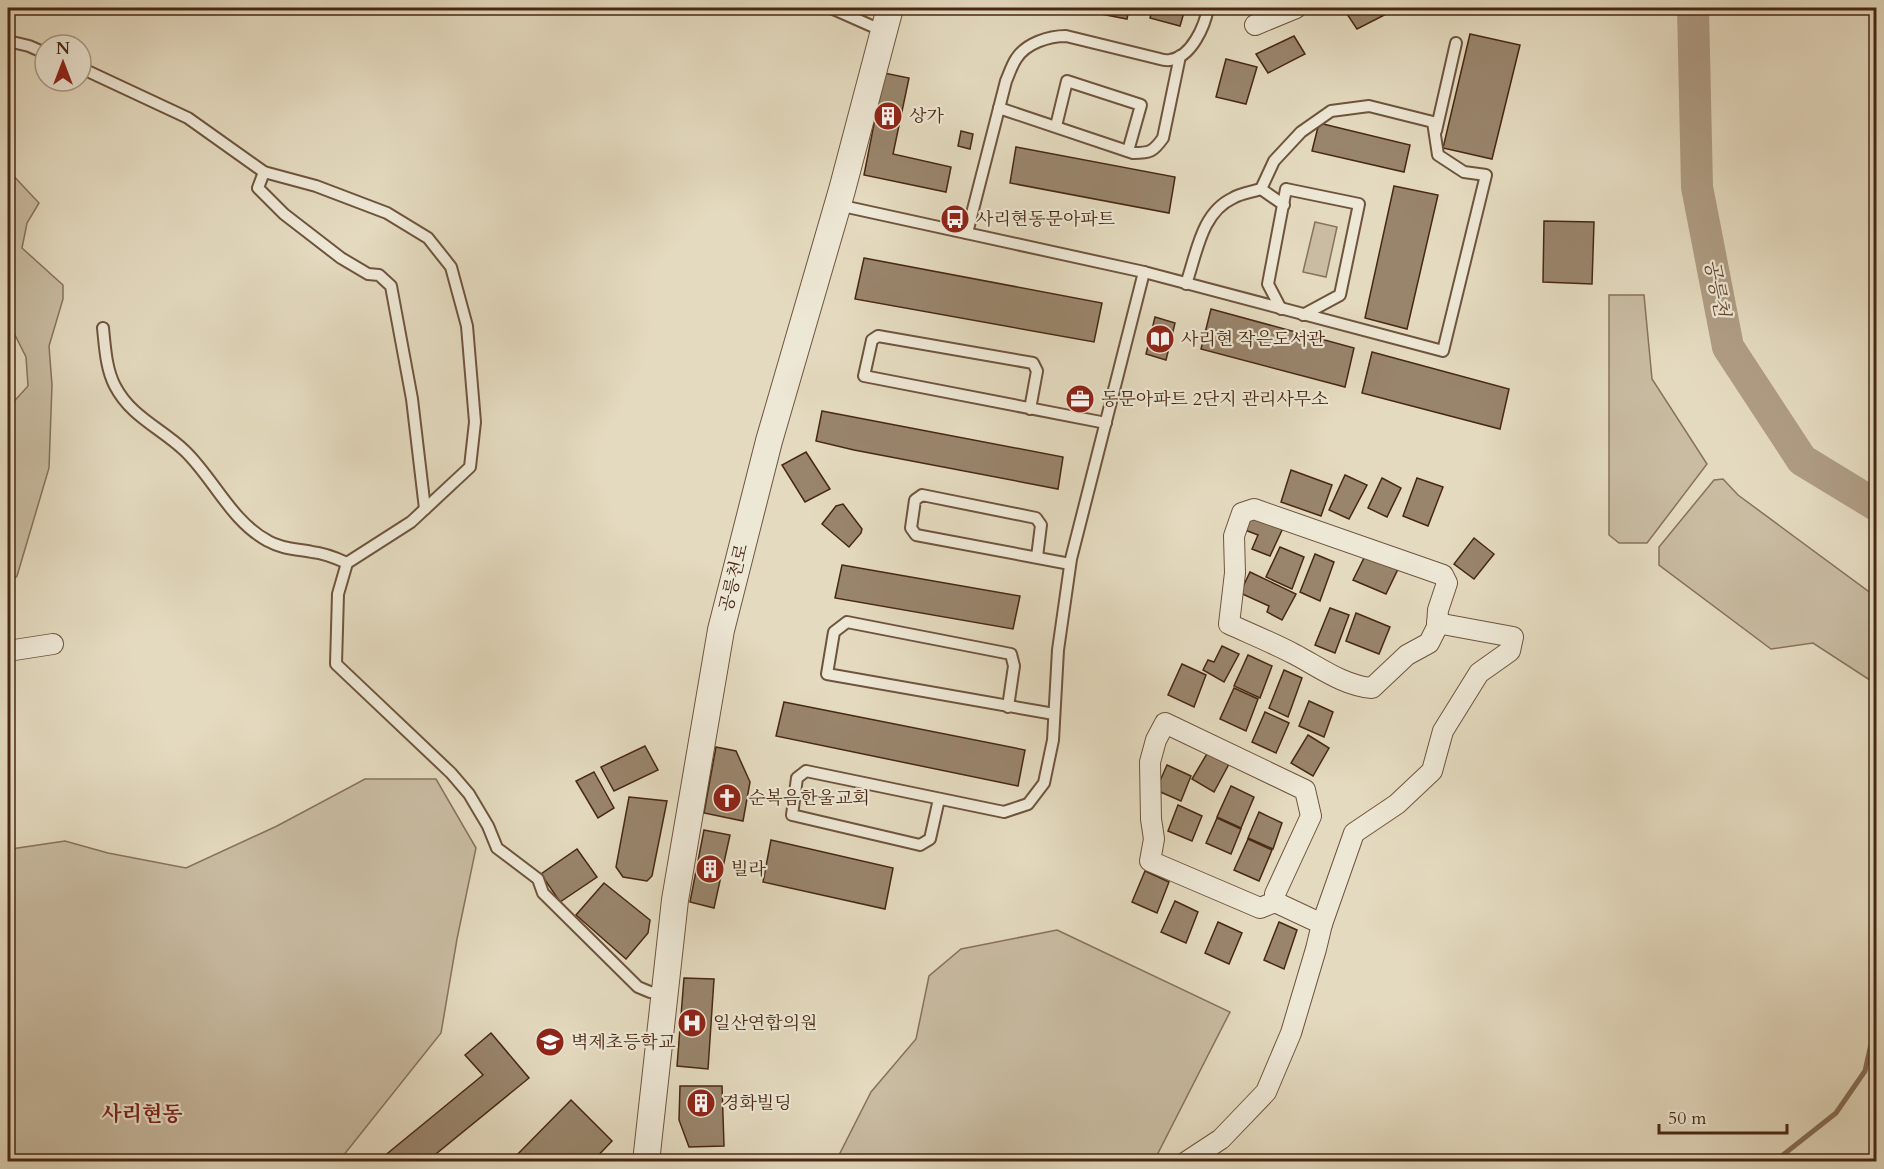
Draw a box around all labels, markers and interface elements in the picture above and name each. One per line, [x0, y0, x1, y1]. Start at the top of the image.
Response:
north arrow [33, 33, 93, 93]
text: N [56, 38, 70, 60]
building icon: 상가 [872, 100, 904, 132]
place label: 상가 [909, 104, 944, 129]
bus stop icon: 사리현동문아파트 [939, 203, 971, 235]
place label: 사리현동문아파트 [976, 207, 1116, 232]
water label: 공릉천 [1698, 257, 1736, 321]
library icon: 사리현 작은도서관 [1144, 323, 1176, 355]
place label: 사리현 작은도서관 [1181, 327, 1326, 352]
office icon: 동문아파트 2단지 관리사무소 [1064, 383, 1096, 415]
place label: 동문아파트 2단지 관리사무소 [1101, 387, 1329, 412]
street label: 공릉천로 [713, 541, 755, 615]
church icon: 순복음한울교회 [711, 782, 743, 814]
place label: 순복음한울교회 [748, 786, 870, 811]
building icon: 빌라 [694, 853, 726, 885]
place label: 빌라 [731, 857, 766, 882]
hospital icon: 일산연합의원 [676, 1007, 708, 1039]
place label: 일산연합의원 [713, 1011, 817, 1036]
school or university icon: 벽제초등학교 [534, 1026, 566, 1058]
place label: 벽제초등학교 [571, 1030, 676, 1055]
building icon: 경화빌딩 [685, 1087, 717, 1119]
place label: 경화빌딩 [722, 1091, 792, 1116]
scale bar [1659, 1097, 1786, 1135]
district label: 사리현동 [101, 1100, 183, 1129]
text: 50 m [1668, 1106, 1707, 1131]

